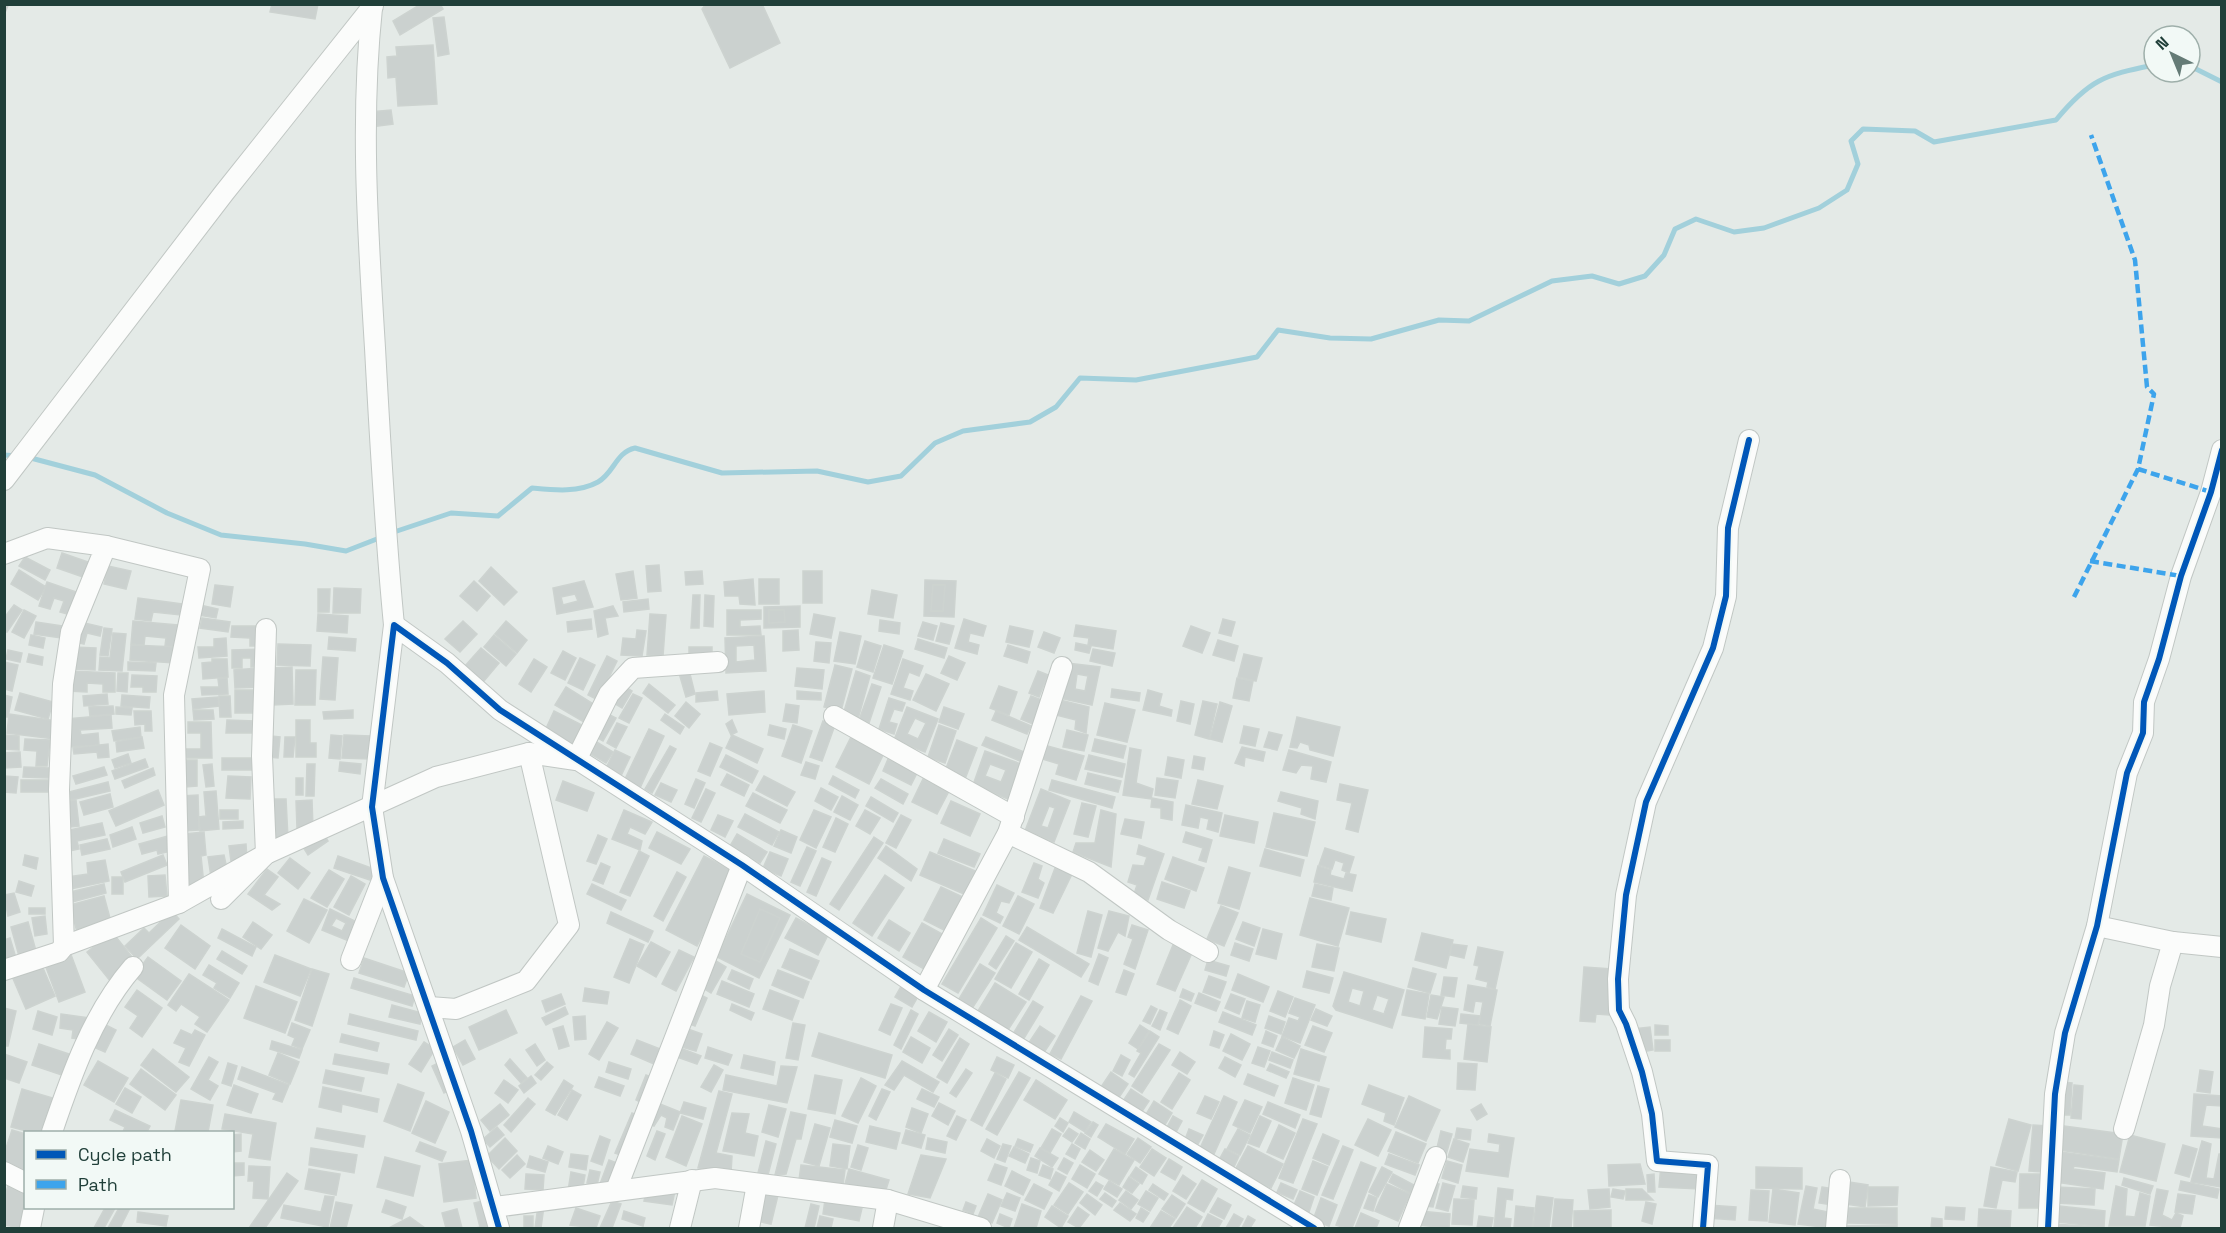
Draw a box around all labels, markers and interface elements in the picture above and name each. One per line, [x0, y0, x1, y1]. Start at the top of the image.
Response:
north arrow [2142, 24, 2202, 84]
text: N [2151, 32, 2173, 55]
legend [24, 1131, 234, 1209]
text: Cycle path [78, 1143, 172, 1166]
text: Path [78, 1173, 118, 1196]

